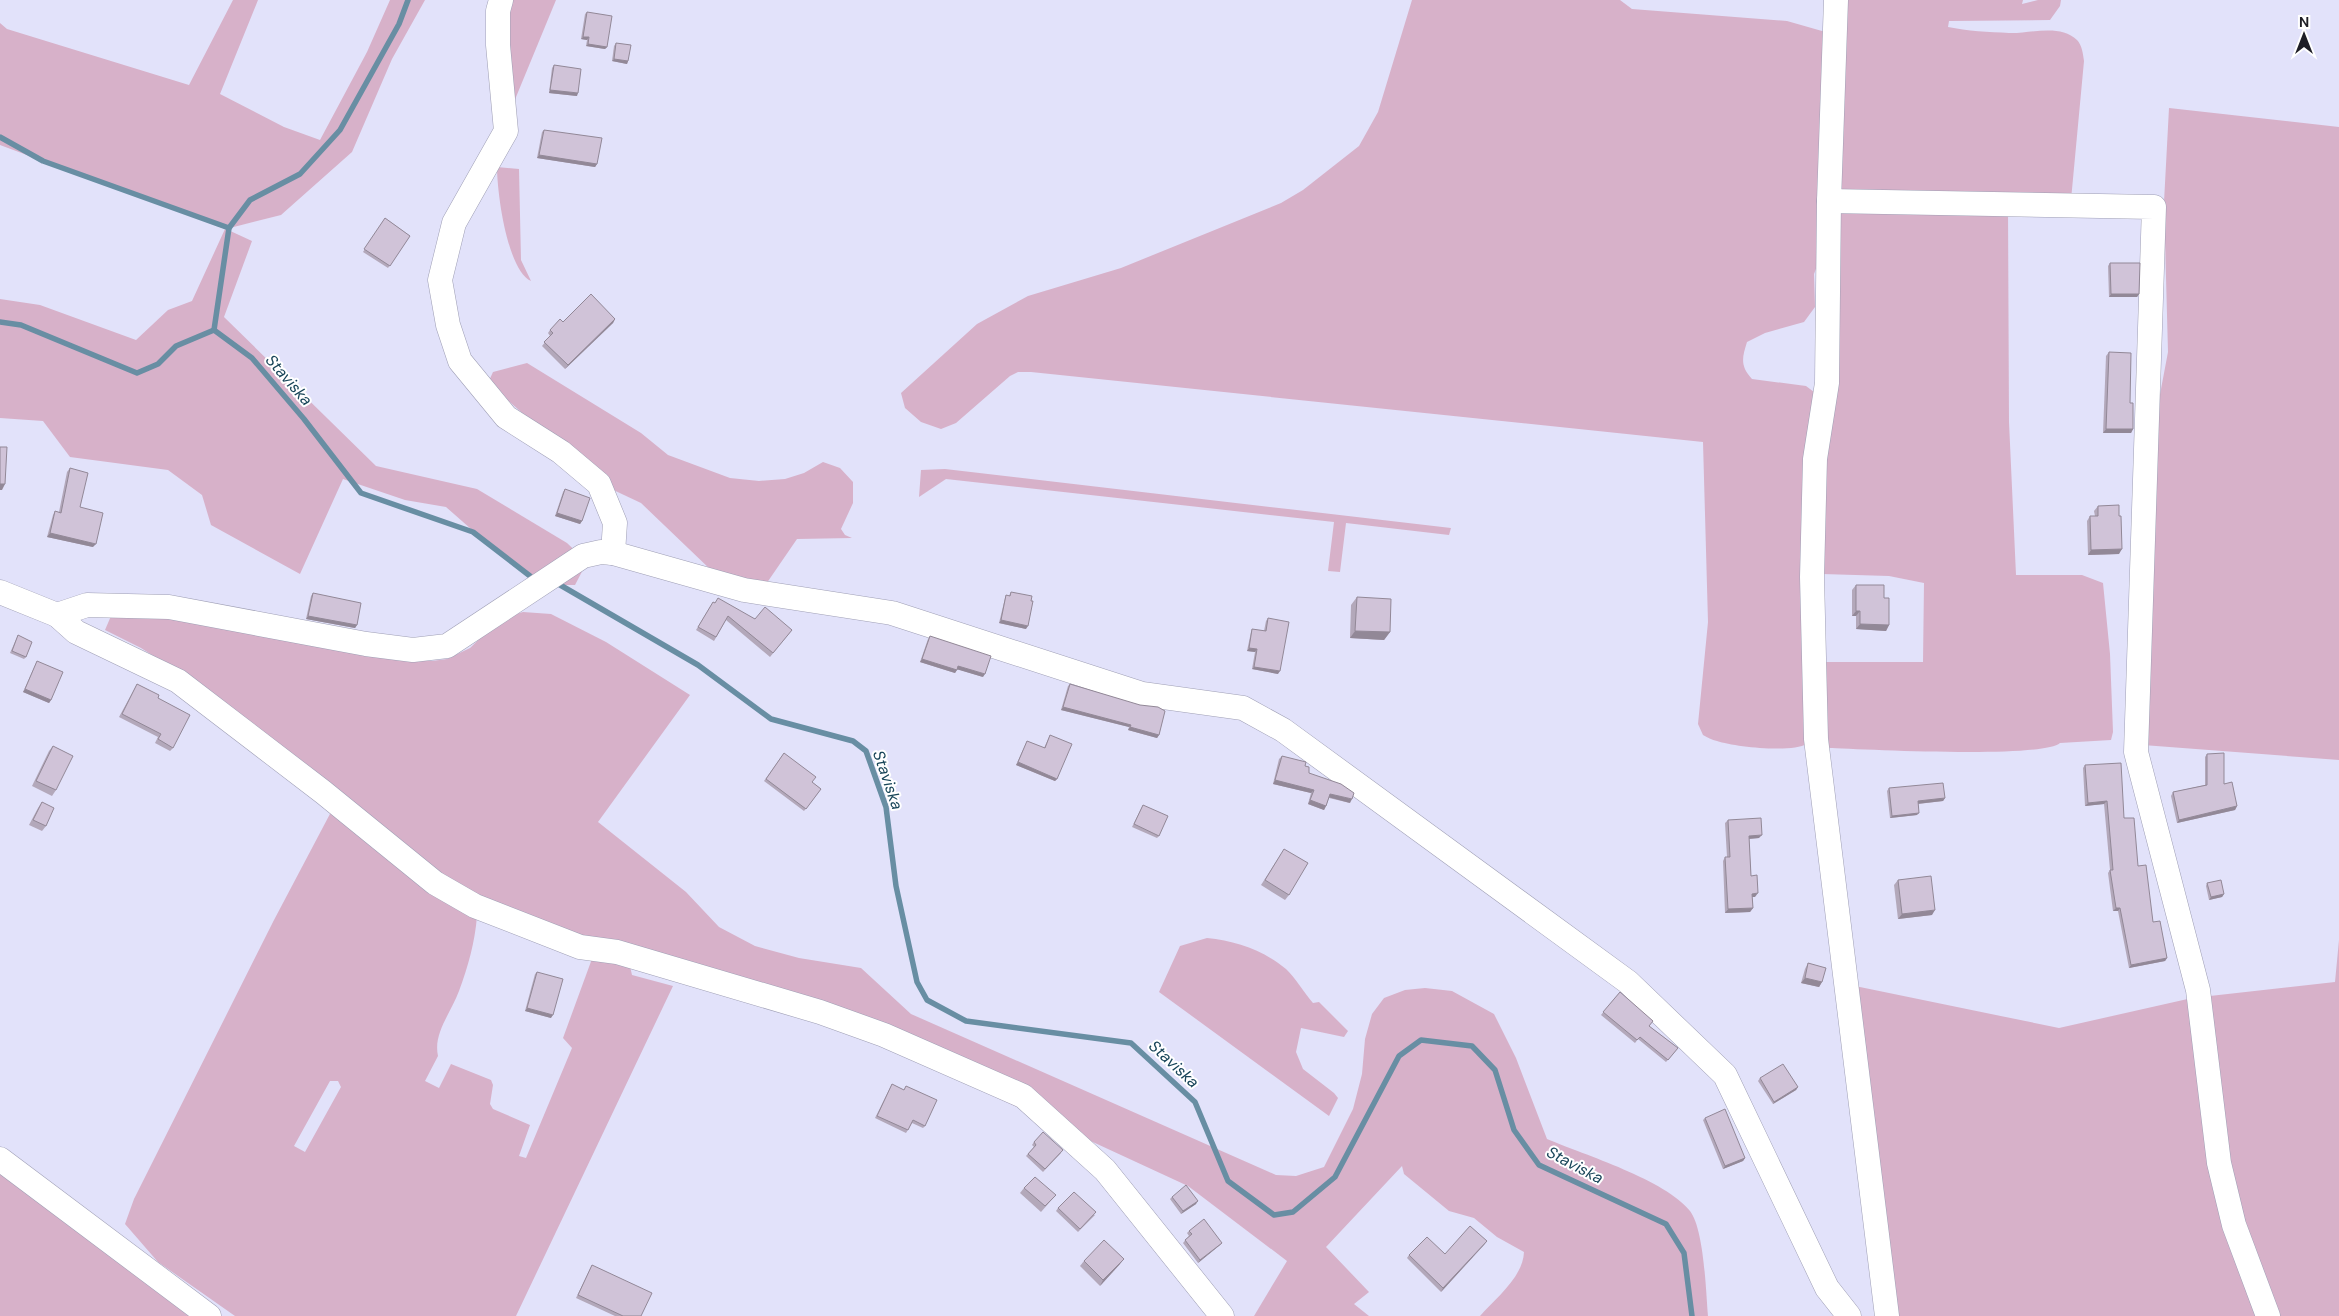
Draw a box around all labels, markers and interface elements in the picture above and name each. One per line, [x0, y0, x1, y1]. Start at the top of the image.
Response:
north arrow [2279, 10, 2329, 60]
text: N [2299, 13, 2309, 31]
water label: Staviska [261, 350, 317, 410]
water label: Staviska [868, 748, 908, 813]
water label: Staviska [1144, 1035, 1204, 1093]
water label: Staviska [1543, 1141, 1607, 1189]

